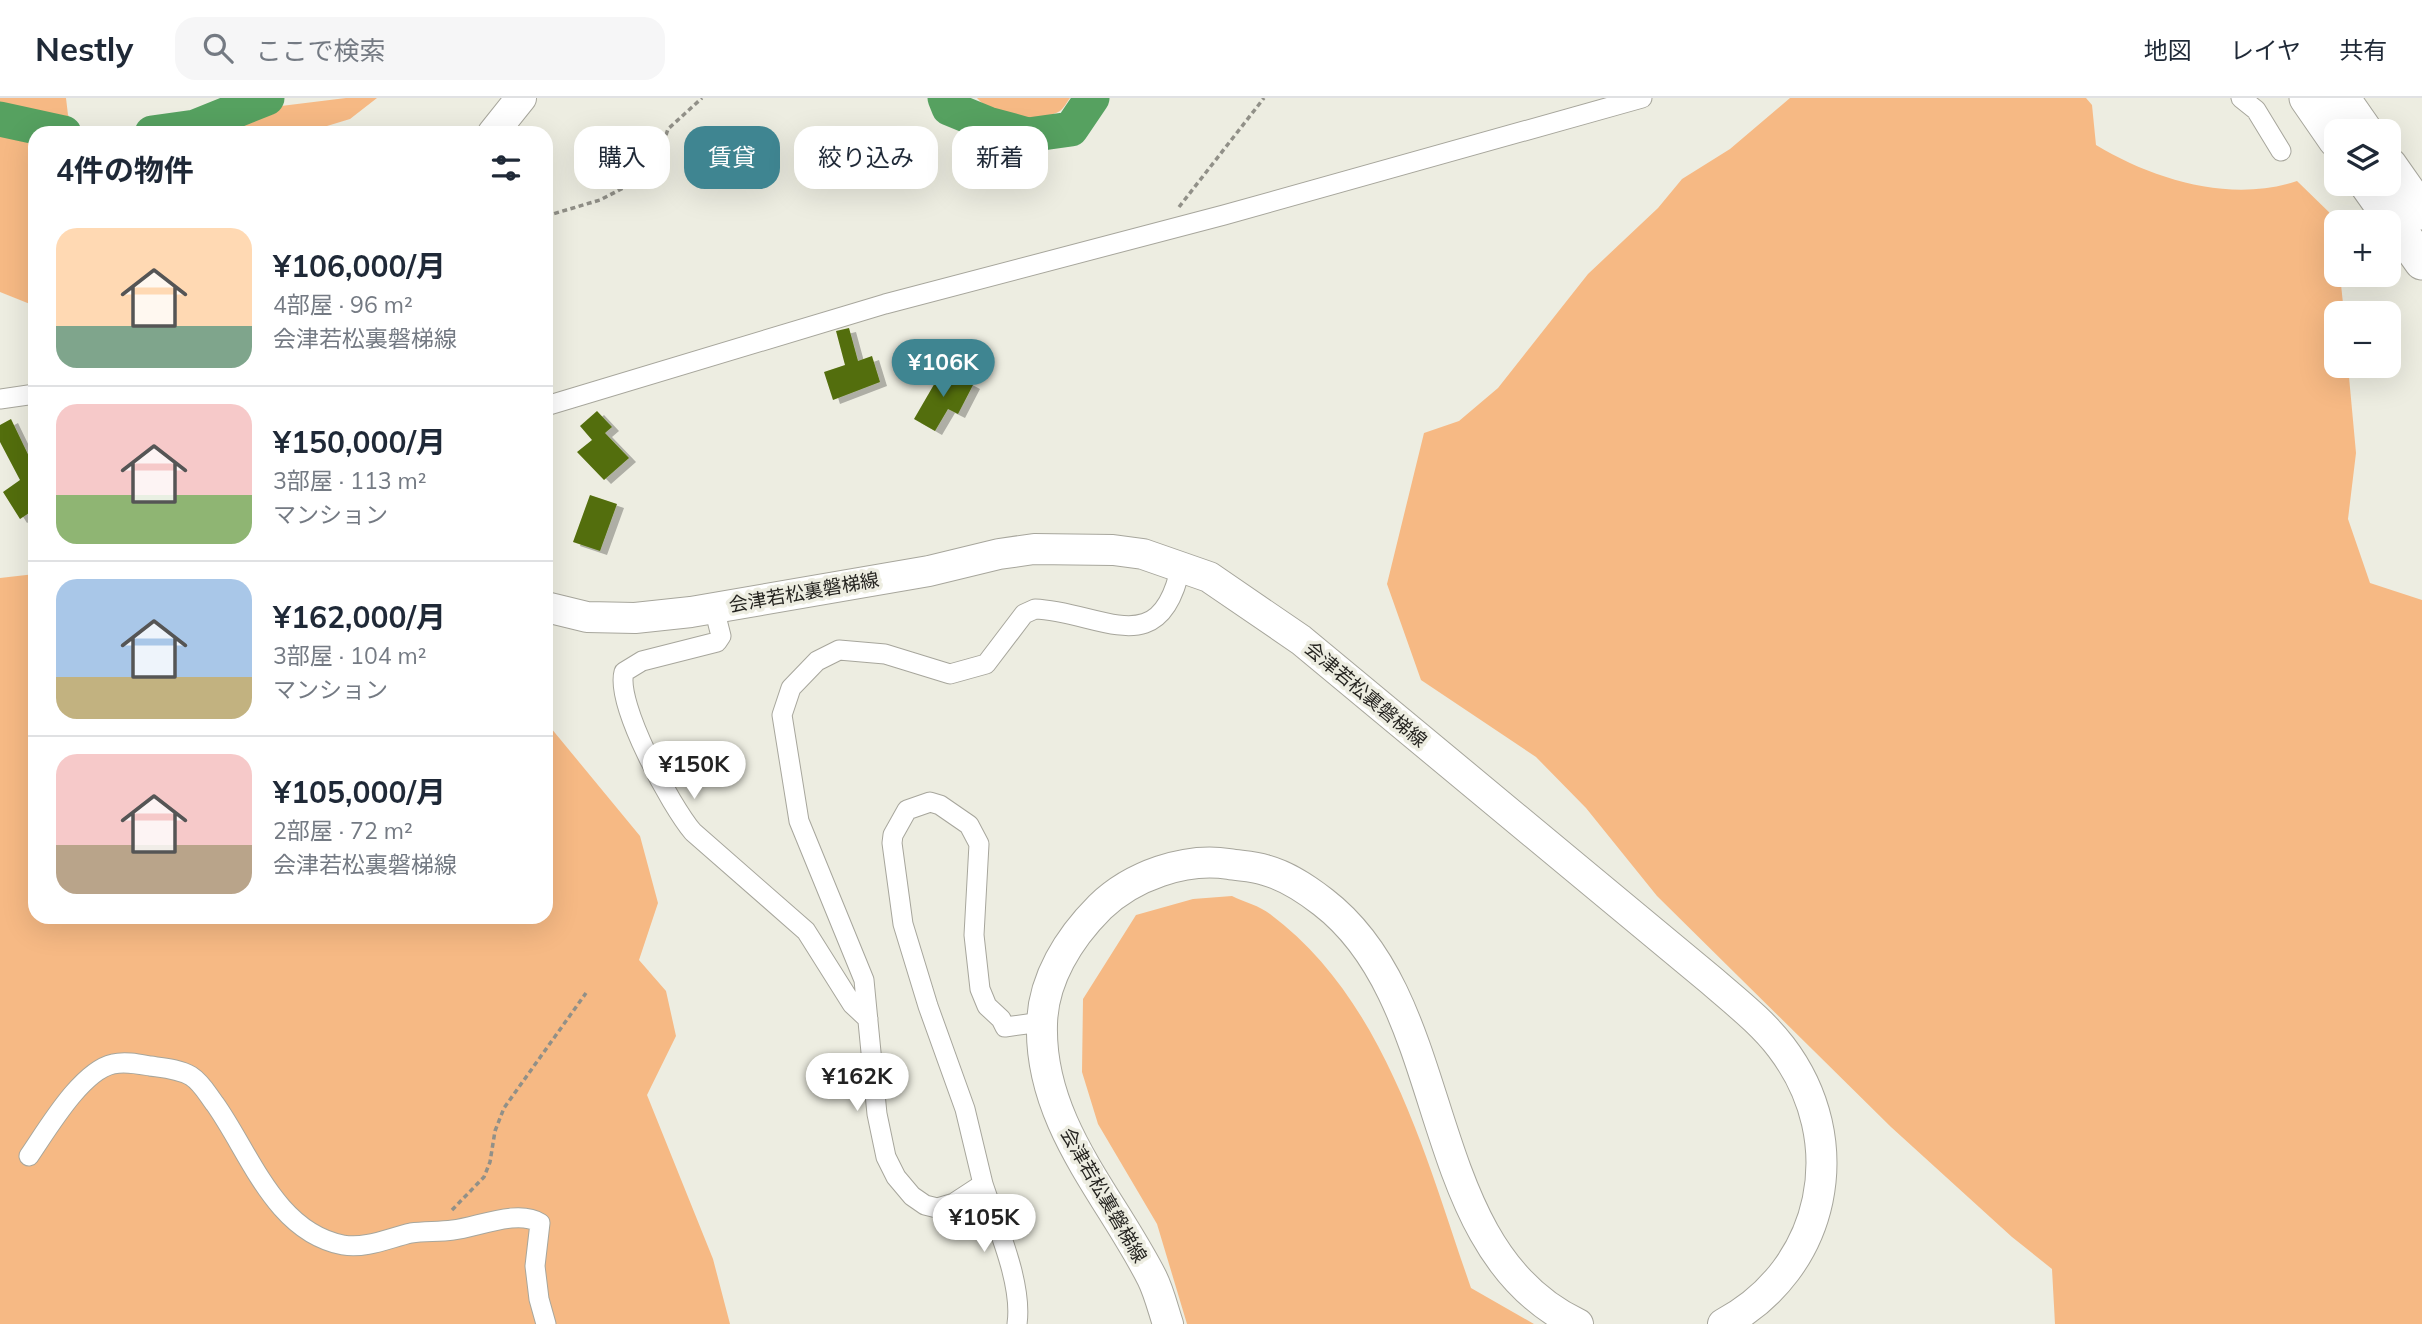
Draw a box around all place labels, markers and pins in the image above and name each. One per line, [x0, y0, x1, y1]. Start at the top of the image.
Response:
pin: ¥106K [894, 340, 992, 399]
pin: ¥150K [645, 742, 743, 801]
pin: ¥162K [808, 1054, 906, 1113]
pin: ¥105K [935, 1194, 1033, 1254]

